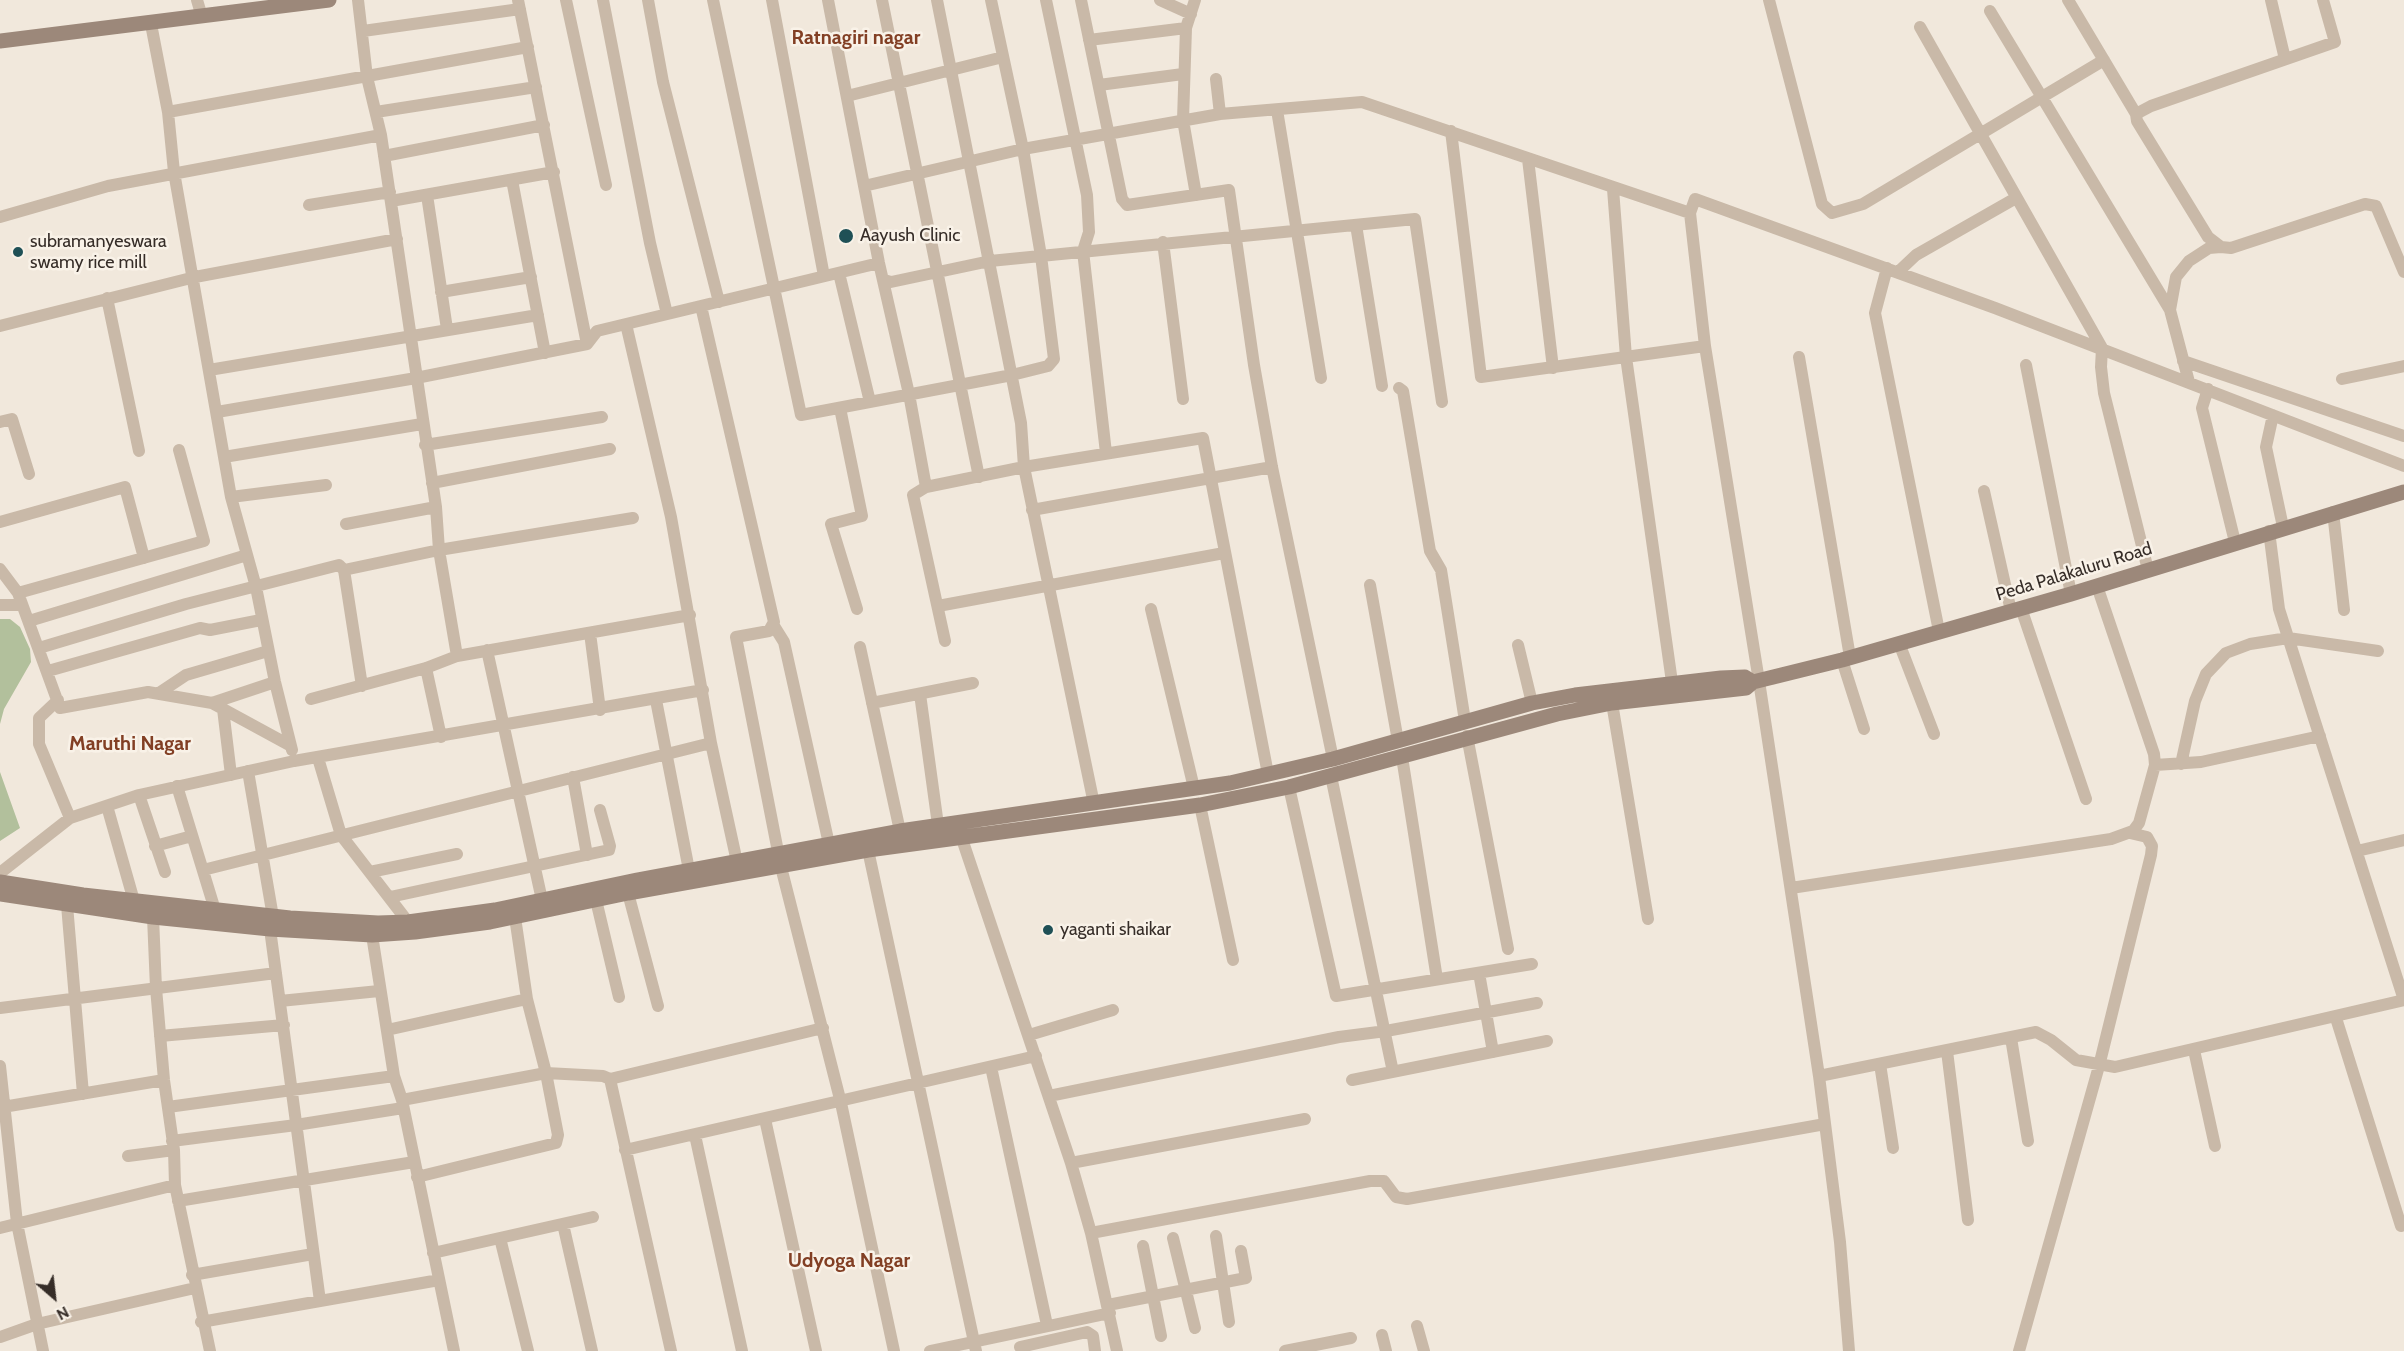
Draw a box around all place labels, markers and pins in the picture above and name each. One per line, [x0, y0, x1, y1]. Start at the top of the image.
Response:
place label: Aayush Clinic [860, 225, 960, 247]
marker: Aayush Clinic [837, 227, 855, 245]
place label: subramanyeswara swamy rice mill [30, 231, 167, 274]
marker: subramanyeswara swamy rice mill [11, 245, 25, 259]
place label: yaganti shaikar [1060, 919, 1171, 941]
marker: yaganti shaikar [1041, 923, 1055, 937]

